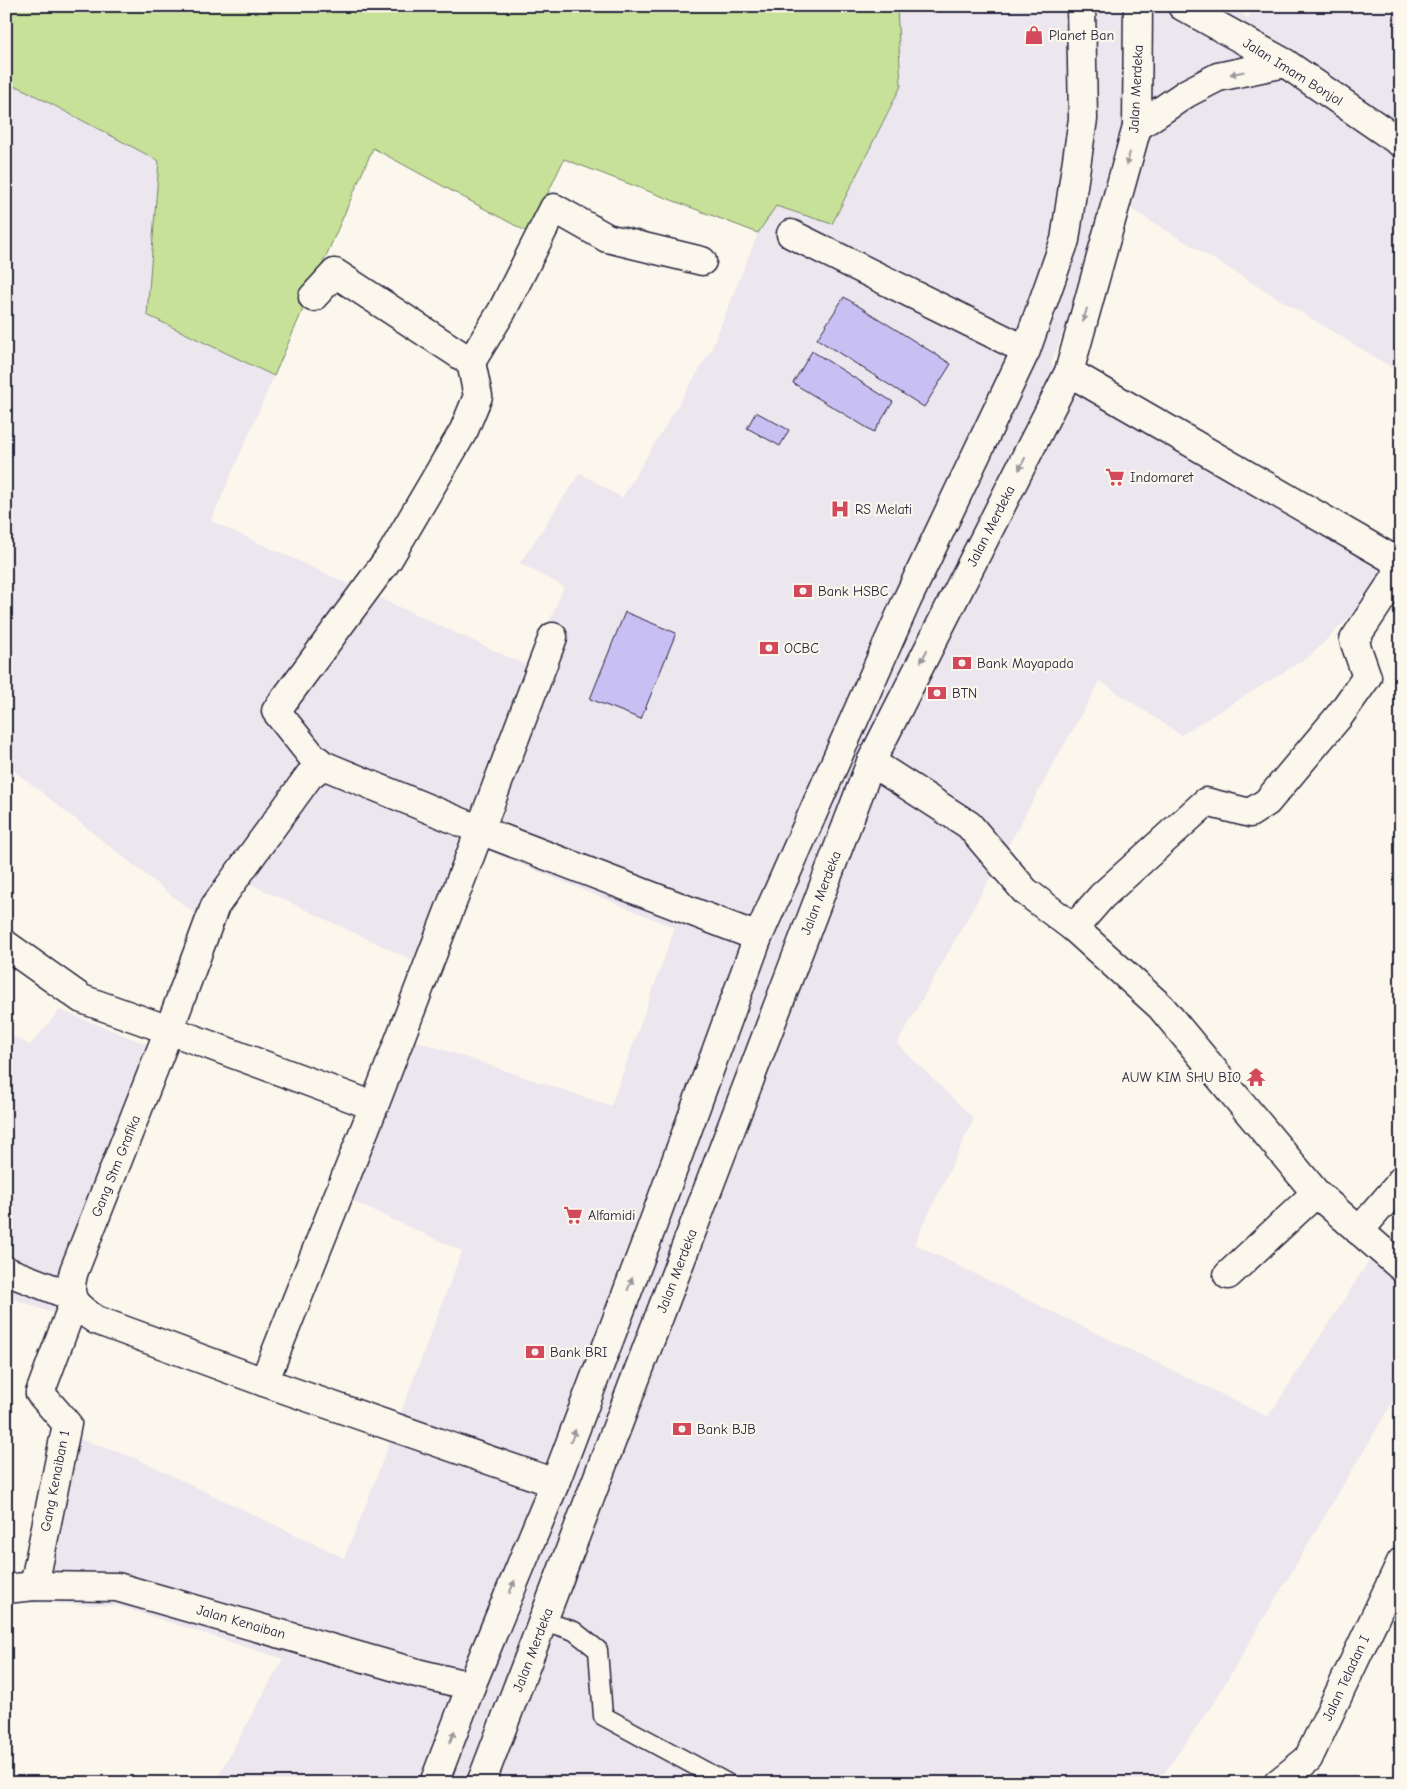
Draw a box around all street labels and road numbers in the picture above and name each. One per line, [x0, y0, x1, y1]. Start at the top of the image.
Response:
street label: Jalan Imam Bonjol [1240, 34, 1346, 110]
street label: Jalan Merdeka [1125, 44, 1147, 134]
street label: Jalan Merdeka [963, 483, 1019, 569]
street label: Jalan Merdeka [797, 849, 845, 937]
street label: Gang Stm Grafika [88, 1113, 144, 1219]
street label: Jalan Merdeka [653, 1227, 701, 1315]
street label: Gang Kenaiban 1 [37, 1429, 73, 1533]
street label: Jalan Kenaiban [195, 1601, 287, 1643]
street label: Jalan Merdeka [509, 1606, 557, 1694]
street label: Jalan Teladan I [1319, 1633, 1373, 1723]

